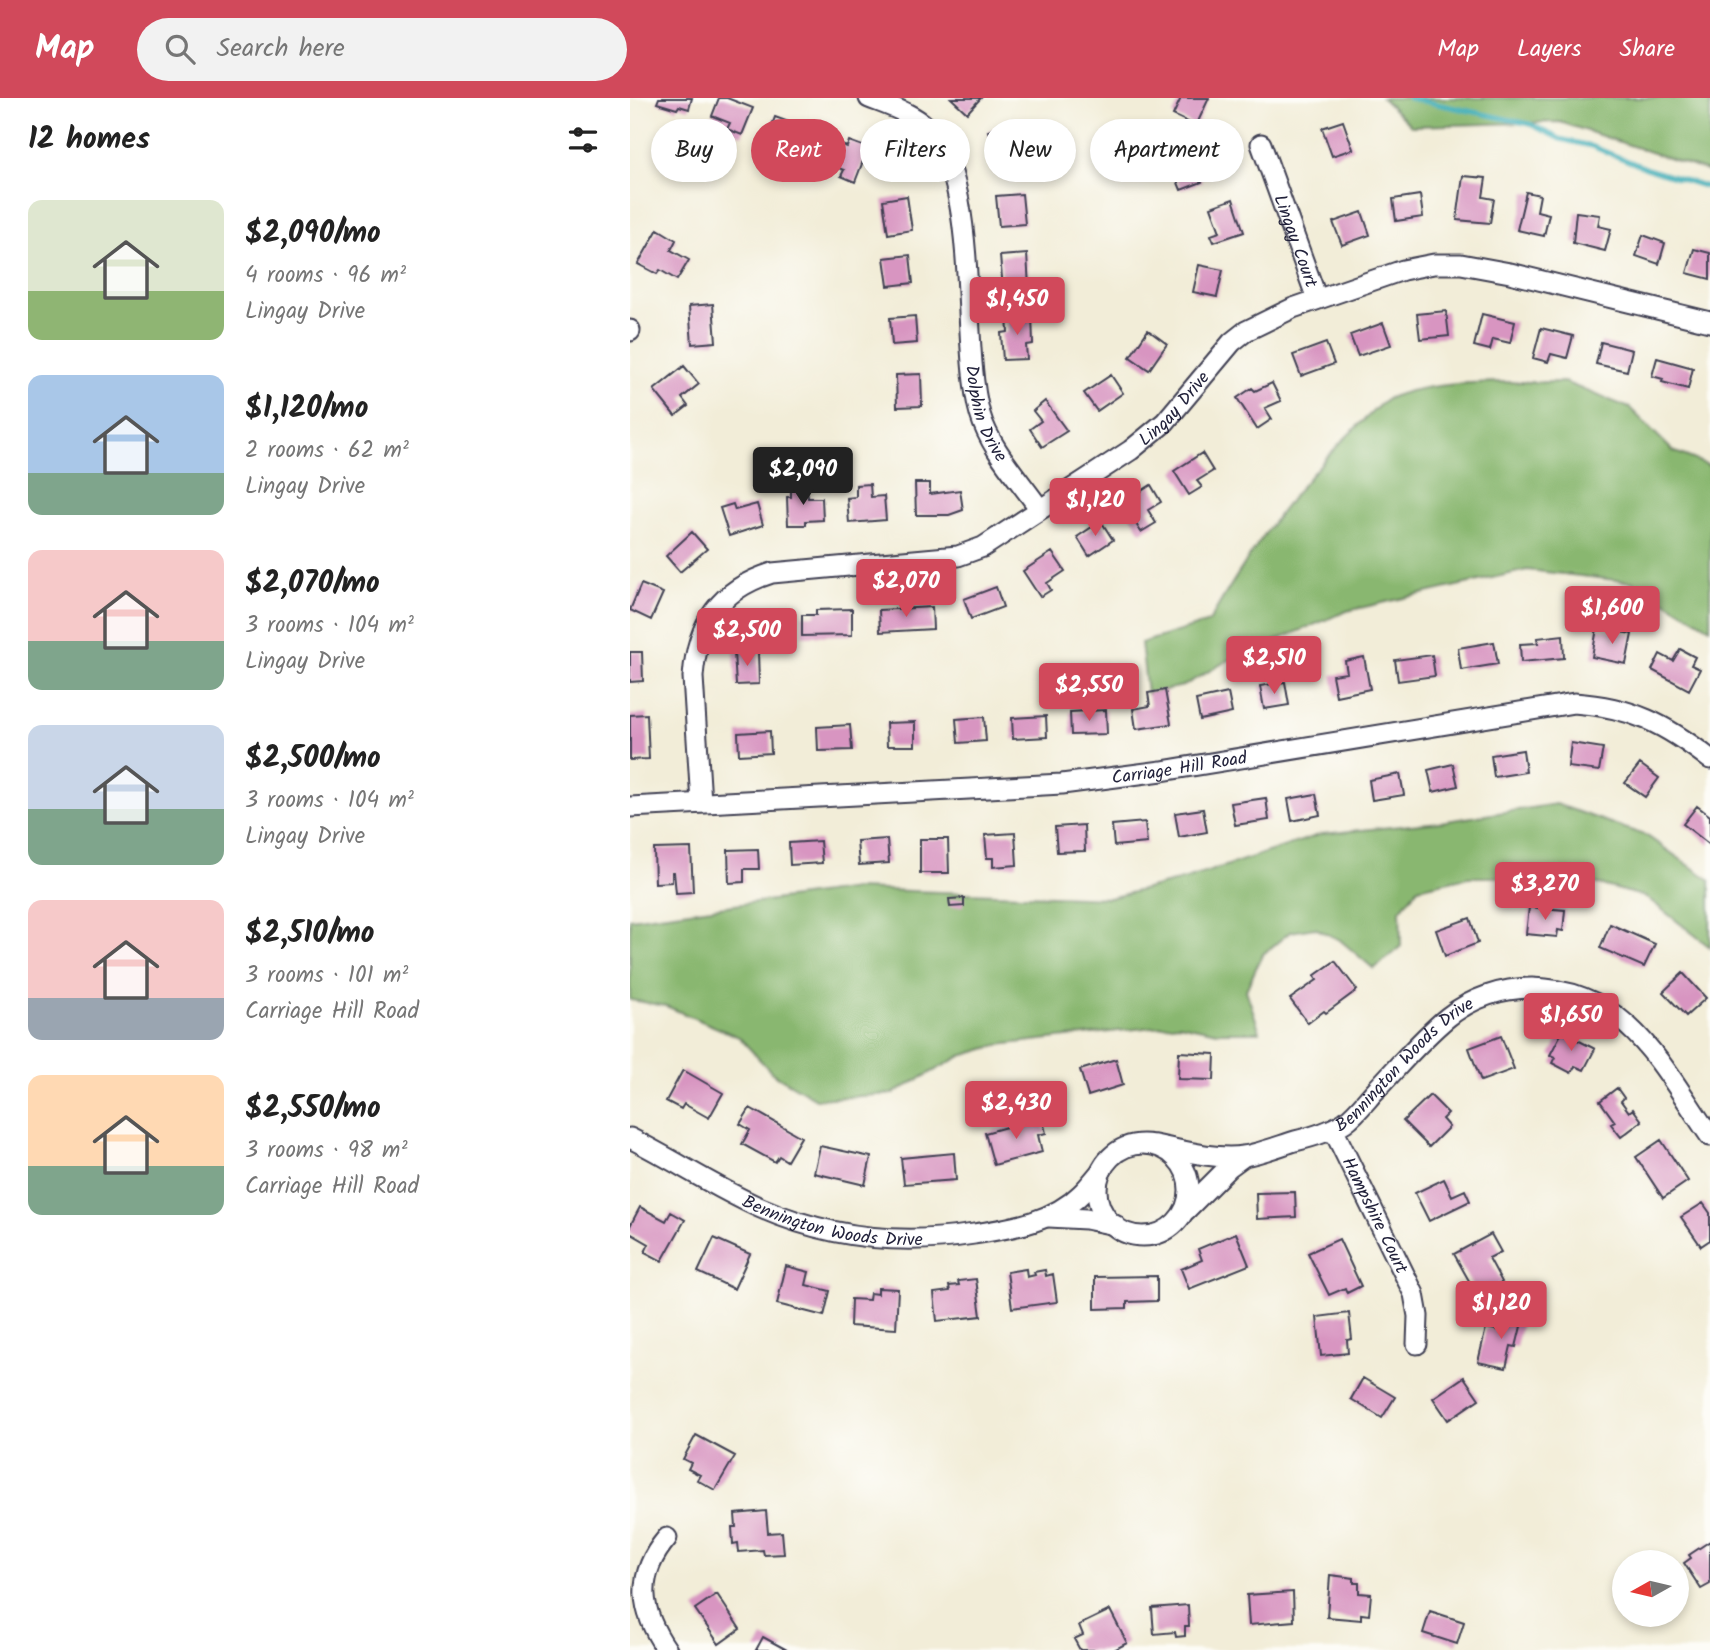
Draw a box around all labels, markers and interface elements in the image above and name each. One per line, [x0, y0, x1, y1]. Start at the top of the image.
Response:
search box [137, 18, 627, 81]
text: Map [35, 23, 95, 76]
text: Search here [217, 28, 345, 70]
icon: search [161, 30, 199, 68]
text: Map [1437, 30, 1479, 69]
text: Layers [1517, 30, 1581, 69]
text: Share [1619, 30, 1675, 69]
text: 12 homes [28, 116, 150, 164]
chip: Buy [651, 119, 737, 182]
chip: Rent [751, 119, 846, 182]
chip: Filters [860, 119, 970, 182]
chip: New [984, 119, 1076, 182]
chip: Apartment [1090, 119, 1244, 182]
icon: filters [564, 121, 602, 159]
street label: Lingay Court [1264, 191, 1325, 293]
text: $2,090/mo [245, 210, 381, 258]
icon: home [84, 228, 168, 312]
text: 4 rooms · 96 m² [245, 258, 406, 294]
pin: $1,450 [960, 278, 1074, 337]
text: $1,450 [986, 282, 1048, 318]
text: Lingay Drive [245, 294, 365, 330]
street label: Dolphin Drive [956, 364, 1014, 469]
street label: Lingay Drive [1133, 365, 1218, 454]
text: $1,120/mo [245, 385, 368, 433]
icon: home [84, 403, 168, 487]
text: 2 rooms · 62 m² [245, 433, 409, 469]
pin: $2,090 [746, 448, 860, 507]
text: $2,090 [769, 452, 837, 488]
text: Lingay Drive [245, 469, 365, 505]
pin: $1,120 [1038, 478, 1152, 538]
text: $1,120 [1066, 483, 1124, 519]
text: $2,070/mo [245, 560, 380, 608]
pin: $2,070 [849, 560, 963, 619]
text: $2,070 [872, 564, 940, 600]
icon: home [84, 578, 168, 662]
pin: $1,600 [1555, 587, 1669, 646]
text: $1,600 [1581, 591, 1643, 627]
text: 3 rooms · 104 m² [245, 608, 414, 644]
pin: $2,500 [690, 608, 804, 668]
text: $2,500 [713, 613, 781, 649]
pin: $2,510 [1217, 636, 1331, 696]
text: $2,510 [1242, 641, 1306, 677]
text: Lingay Drive [245, 644, 365, 680]
pin: $2,550 [1032, 664, 1146, 723]
text: $2,550 [1055, 668, 1123, 704]
text: $2,500/mo [245, 735, 381, 783]
street label: Carriage Hill Road [1110, 744, 1250, 793]
icon: home [84, 753, 168, 837]
text: 3 rooms · 104 m² [245, 783, 414, 819]
text: Lingay Drive [245, 819, 365, 855]
pin: $3,270 [1488, 862, 1602, 922]
text: $3,270 [1511, 867, 1579, 903]
text: $2,510/mo [245, 910, 374, 958]
icon: home [84, 928, 168, 1012]
text: 3 rooms · 101 m² [245, 958, 408, 994]
street label: Bennington Woods Drive [1330, 990, 1479, 1141]
pin: $1,650 [1514, 993, 1628, 1053]
text: Carriage Hill Road [245, 994, 419, 1030]
text: $1,650 [1540, 998, 1602, 1034]
pin: $2,430 [959, 1082, 1073, 1141]
text: $2,550/mo [245, 1085, 381, 1133]
text: $2,430 [981, 1086, 1051, 1122]
icon: home [84, 1103, 168, 1187]
text: 3 rooms · 98 m² [245, 1133, 408, 1169]
street label: Hampshire Court [1333, 1152, 1415, 1280]
text: Carriage Hill Road [245, 1169, 419, 1205]
street label: Bennington Woods Drive [737, 1188, 923, 1255]
pin: $1,120 [1444, 1282, 1558, 1341]
text: $1,120 [1472, 1286, 1530, 1322]
north arrow [1612, 1550, 1689, 1628]
map controls [1612, 1550, 1689, 1627]

